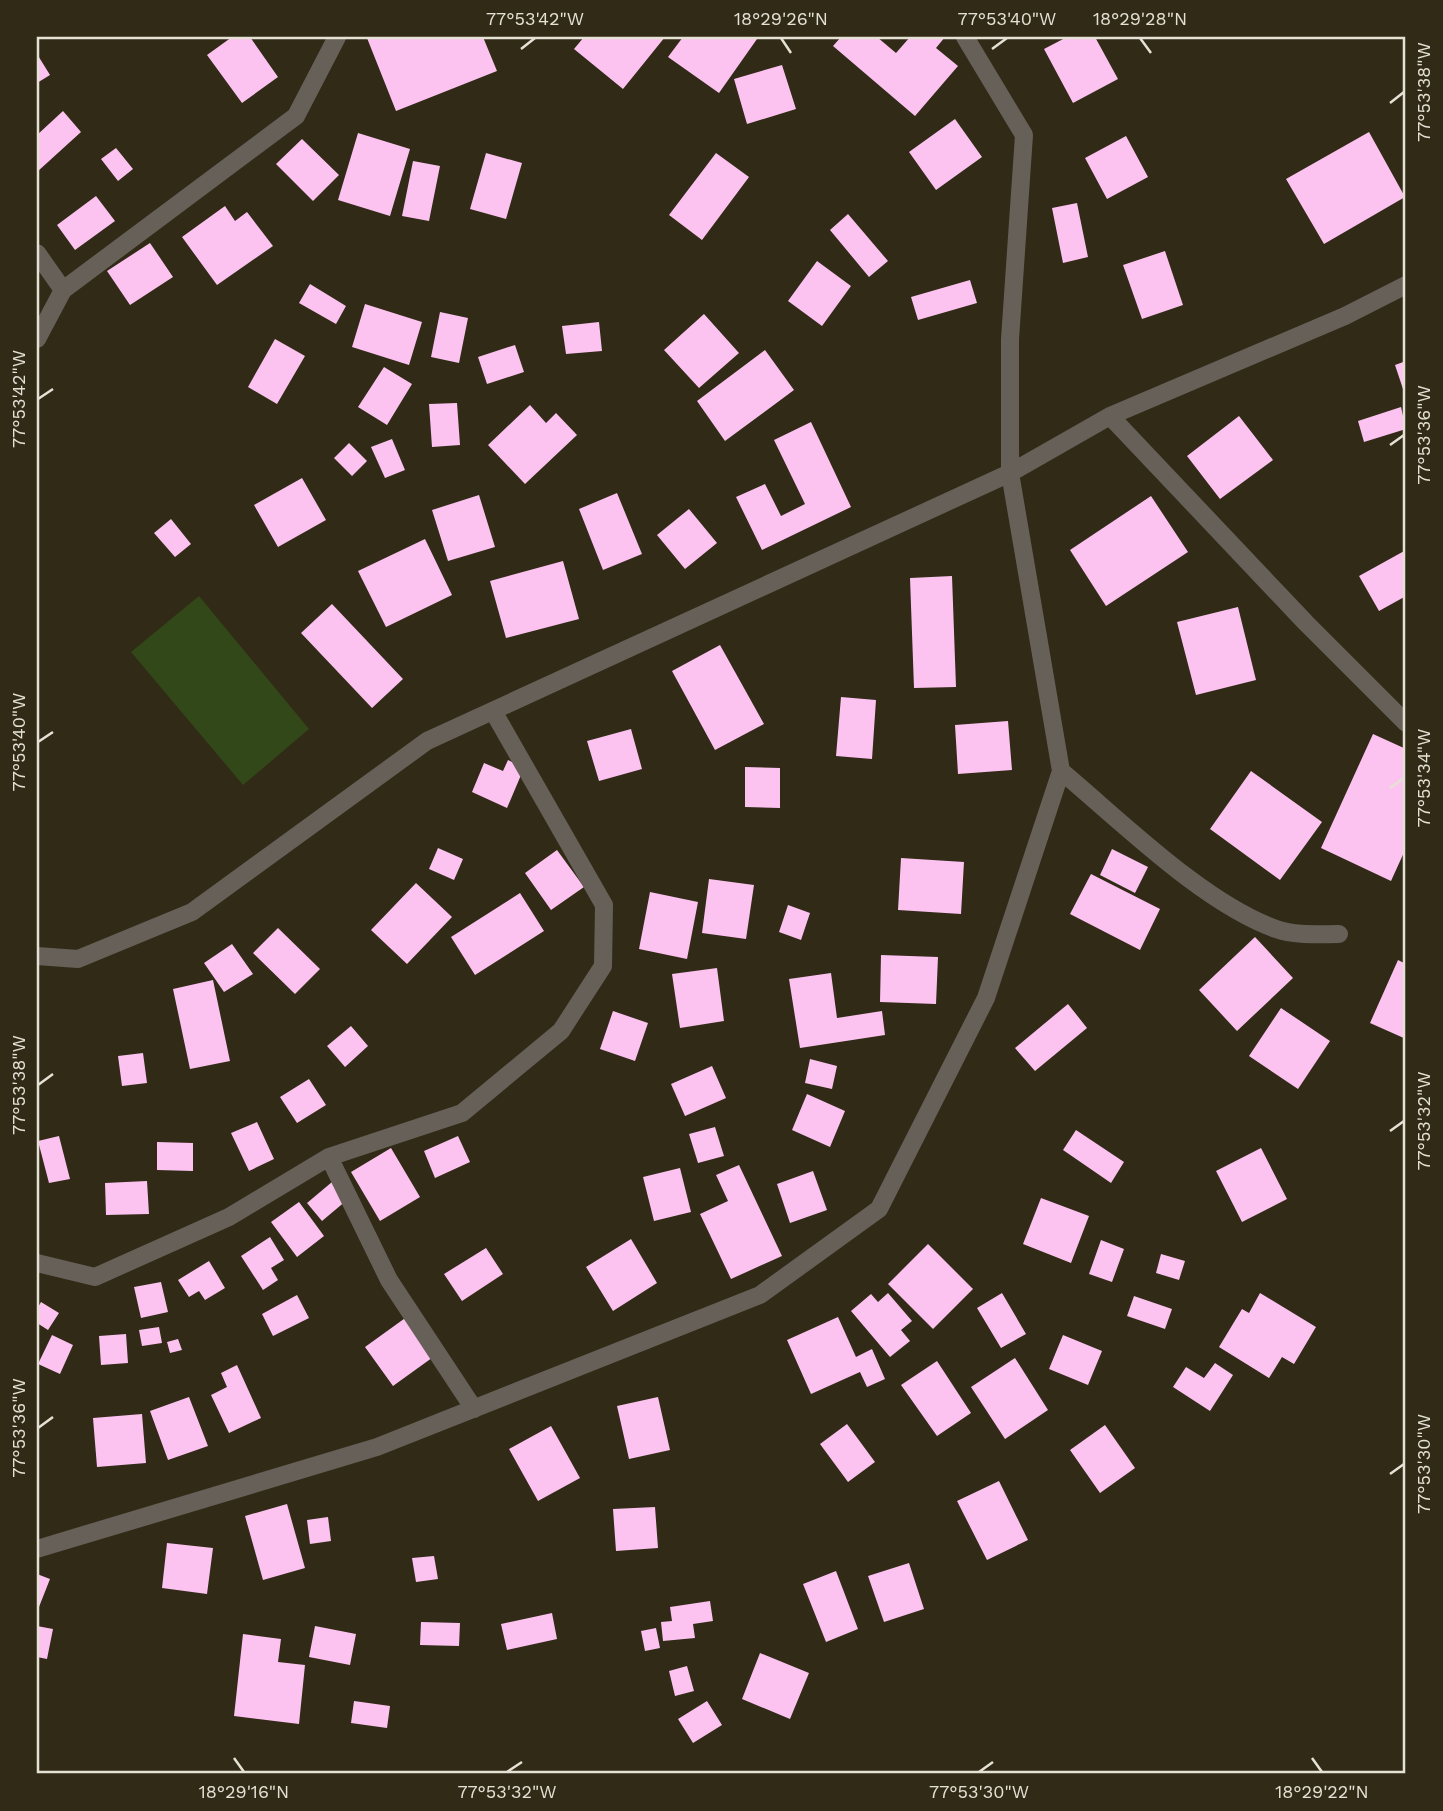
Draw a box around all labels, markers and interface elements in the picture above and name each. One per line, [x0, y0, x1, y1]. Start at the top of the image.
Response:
text: 77°53'42"W [486, 8, 584, 29]
text: 18°29'26"N [734, 8, 828, 29]
text: 77°53'40"W [958, 8, 1056, 29]
text: 18°29'28"N [1093, 8, 1187, 29]
text: 77°53'38"W [1413, 42, 1434, 142]
text: 77°53'42"W [8, 350, 29, 448]
text: 77°53'36"W [1413, 385, 1434, 485]
text: 77°53'40"W [8, 693, 29, 791]
text: 77°53'34"W [1413, 729, 1434, 827]
text: 77°53'38"W [8, 1035, 29, 1135]
text: 77°53'32"W [1413, 1071, 1434, 1171]
text: 77°53'36"W [8, 1378, 29, 1478]
text: 77°53'30"W [1413, 1414, 1434, 1514]
text: 18°29'16"N [199, 1781, 289, 1802]
text: 77°53'32"W [457, 1781, 557, 1802]
text: 77°53'30"W [929, 1781, 1029, 1802]
text: 18°29'22"N [1275, 1781, 1369, 1802]

